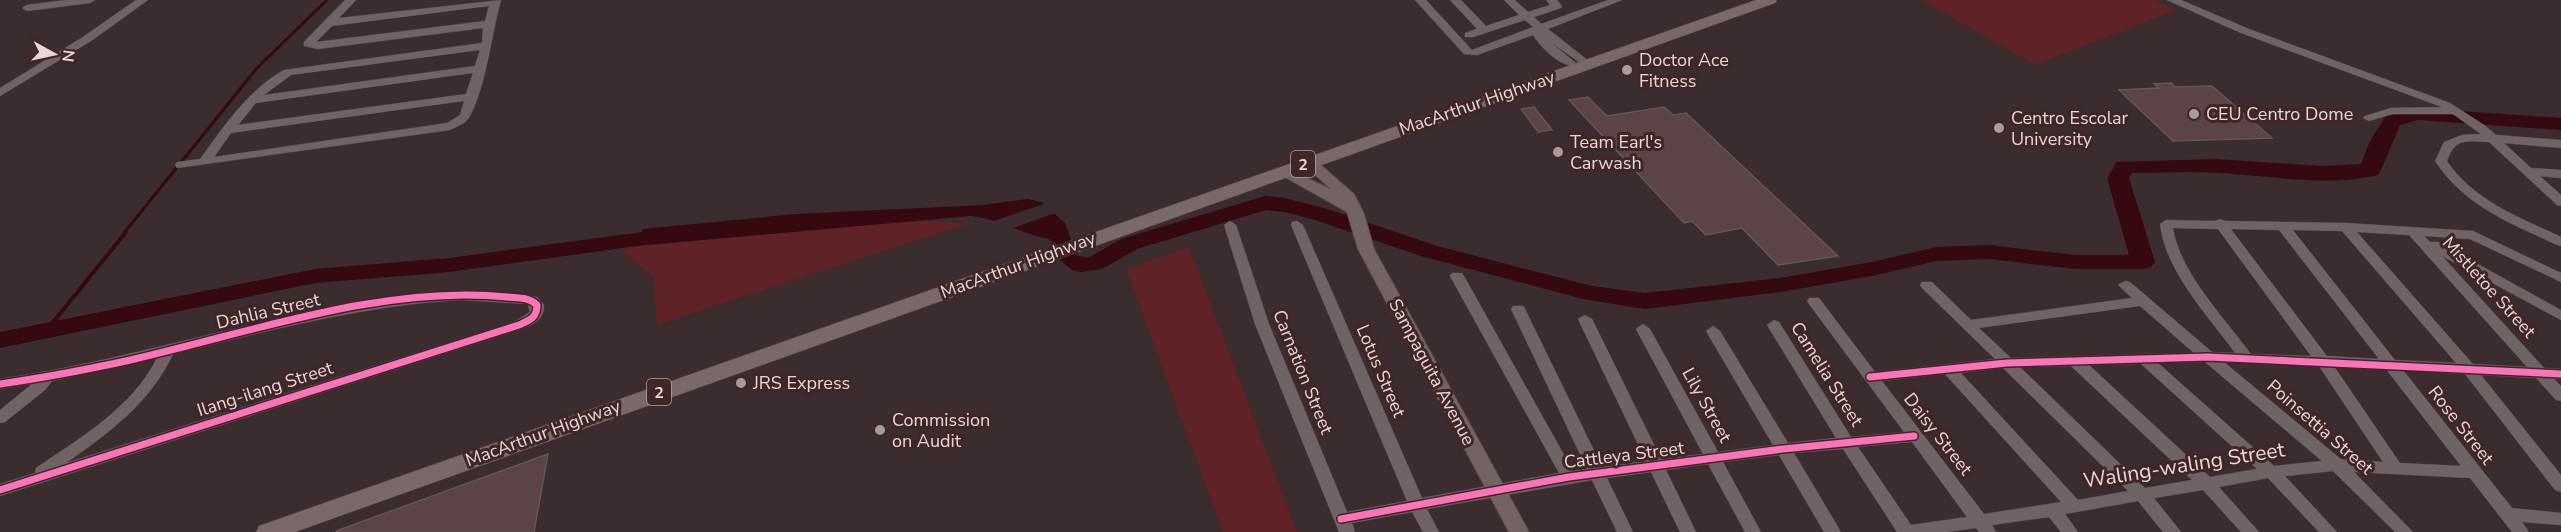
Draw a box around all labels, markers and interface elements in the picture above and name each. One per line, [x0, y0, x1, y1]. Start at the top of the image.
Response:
north arrow [24, 24, 84, 84]
text: N [56, 48, 80, 63]
place label: Doctor Ace Fitness [1639, 48, 1729, 93]
marker: Doctor Ace Fitness [1620, 63, 1634, 77]
street label: MacArthur Highway [1396, 65, 1559, 141]
place label: CEU Centro Dome [2206, 102, 2353, 126]
place label: Centro Escolar University [2011, 106, 2129, 151]
marker: CEU Centro Dome [2187, 107, 2201, 121]
marker: Centro Escolar University [1992, 121, 2006, 135]
place label: Team Earl's Carwash [1570, 130, 1662, 175]
marker: Team Earl's Carwash [1551, 145, 1565, 159]
road number: 2 [1291, 151, 1315, 177]
street label: MacArthur Highway [937, 226, 1099, 304]
street label: Mistletoe Street [2437, 231, 2541, 343]
street label: Dahlia Street [214, 287, 323, 335]
street label: Sampaguita Avenue [1383, 295, 1481, 449]
street label: Carnation Street [1267, 306, 1339, 438]
street label: Camelia Street [1785, 317, 1869, 431]
street label: Lotus Street [1351, 321, 1412, 422]
street label: Ilang-ilang Street [194, 356, 337, 422]
street label: Lily Street [1677, 363, 1738, 447]
place label: JRS Express [752, 371, 850, 395]
street label: Poinsettia Street [2262, 374, 2379, 480]
marker: JRS Express [734, 376, 748, 390]
road number: 2 [647, 379, 671, 405]
street label: Rose Street [2423, 381, 2500, 470]
street label: Daisy Street [1898, 388, 1978, 481]
street label: MacArthur Highway [462, 394, 624, 472]
place label: Commission on Audit [892, 408, 990, 453]
marker: Commission on Audit [873, 423, 887, 437]
street label: Waling-waling Street [2081, 435, 2287, 495]
street label: Cattleya Street [1563, 436, 1686, 474]

